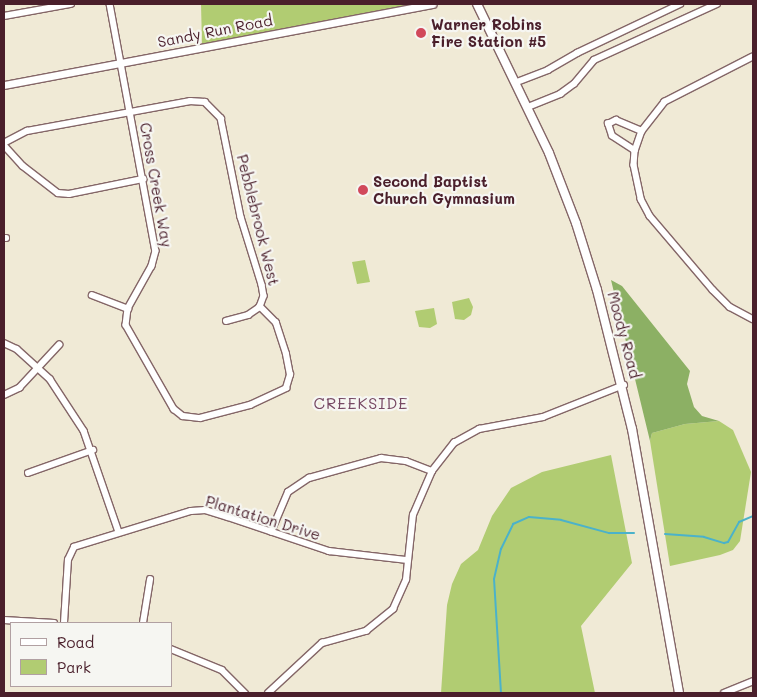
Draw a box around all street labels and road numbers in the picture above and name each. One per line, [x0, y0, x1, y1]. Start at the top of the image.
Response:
street label: Sandy Run Road [156, 11, 274, 51]
street label: Cross Creek Way [136, 121, 176, 249]
street label: Pebblebrook West [233, 153, 283, 287]
street label: Moody Road [604, 290, 644, 380]
street label: Plantation Drive [203, 492, 323, 544]

